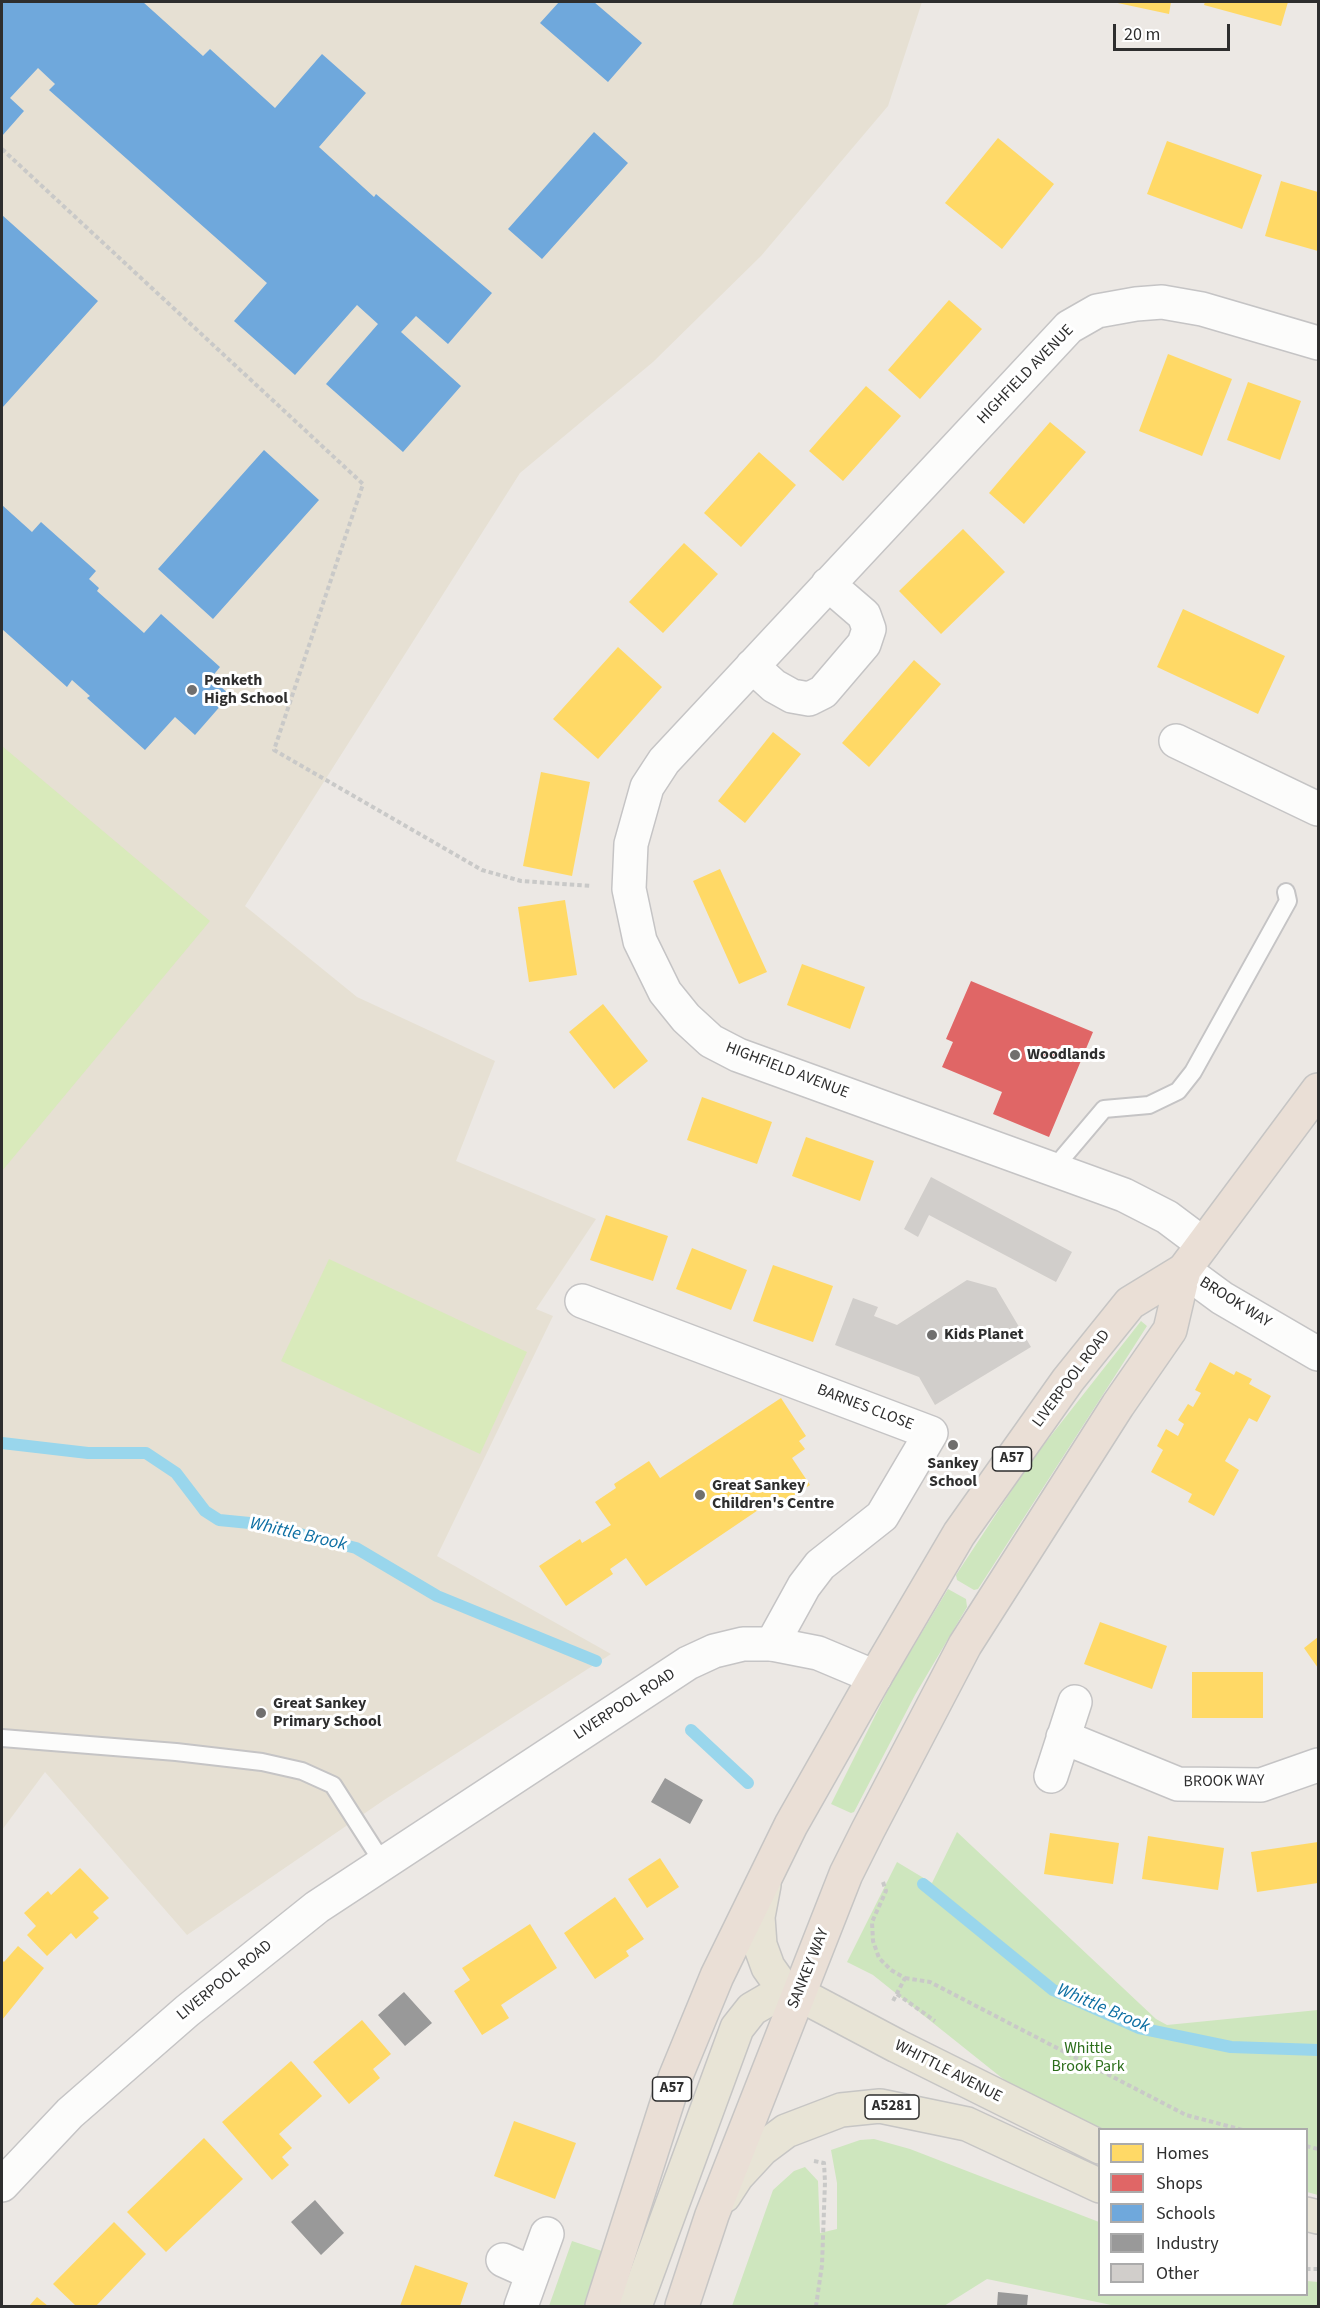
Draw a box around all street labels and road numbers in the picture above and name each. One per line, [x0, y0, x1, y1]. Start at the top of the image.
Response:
street label: HIGHFIELD AVENUE [974, 321, 1078, 429]
street label: HIGHFIELD AVENUE [723, 1039, 851, 1103]
street label: BROOK WAY [1196, 1273, 1274, 1333]
street label: LIVERPOOL ROAD [1029, 1326, 1115, 1432]
street label: BARNES CLOSE [814, 1381, 916, 1435]
road number: A57 [992, 1447, 1032, 1471]
street label: LIVERPOOL ROAD [571, 1665, 679, 1745]
street label: BROOK WAY [1183, 1772, 1265, 1792]
street label: SANKEY WAY [784, 1926, 834, 2012]
street label: LIVERPOOL ROAD [173, 1937, 277, 2025]
street label: WHITTLE AVENUE [891, 2037, 1005, 2107]
road number: A57 [652, 2077, 692, 2101]
road number: A5281 [865, 2095, 919, 2119]

